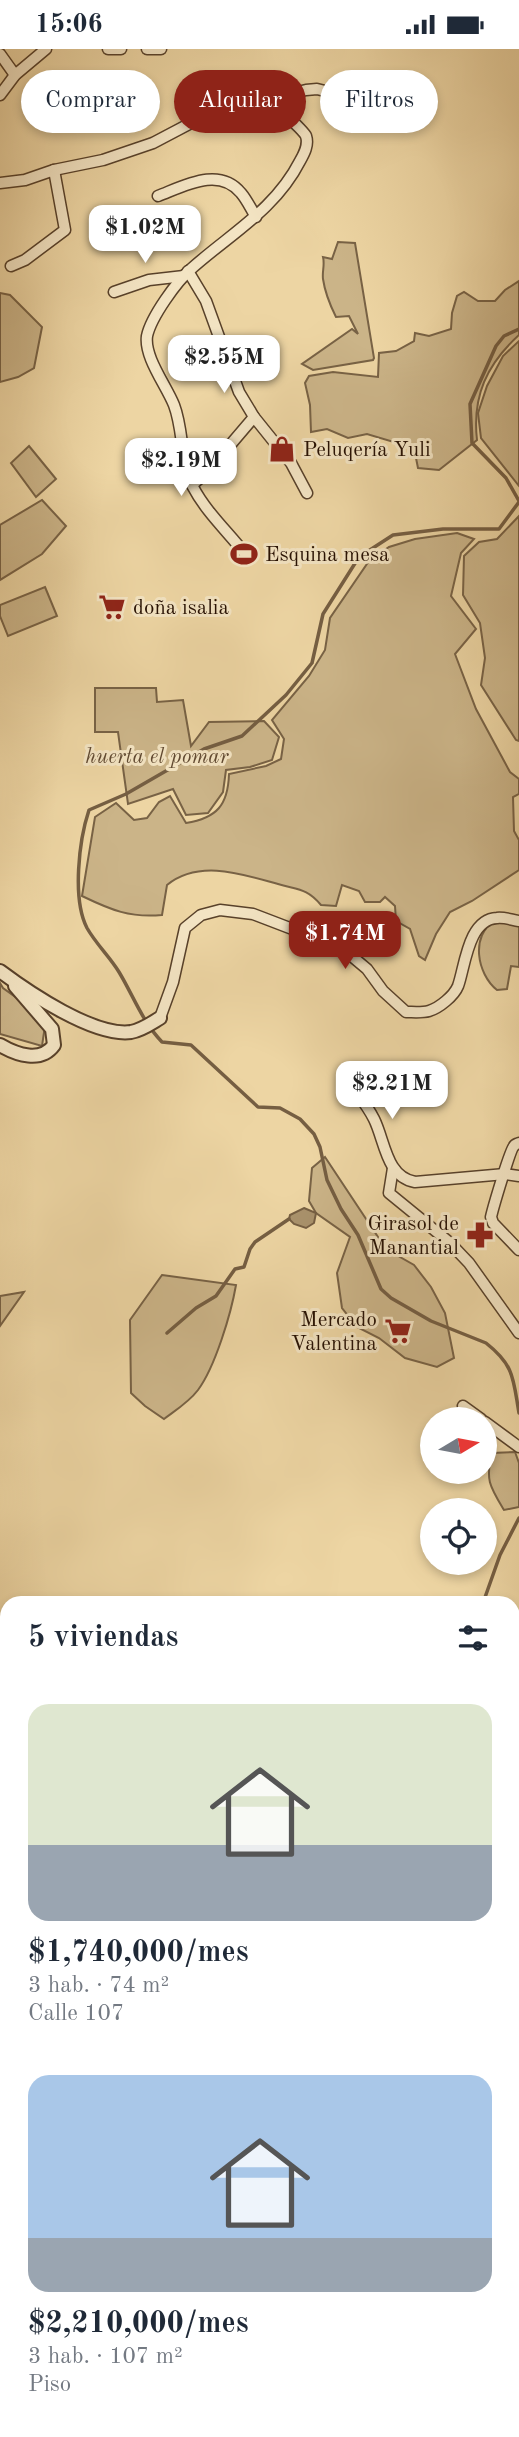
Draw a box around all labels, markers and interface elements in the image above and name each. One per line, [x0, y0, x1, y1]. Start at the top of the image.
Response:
text: 15:06 [35, 12, 103, 38]
chip: Comprar [21, 70, 160, 133]
chip: Alquilar [174, 70, 306, 133]
chip: Filtros [320, 70, 438, 133]
pin: $1.02M [88, 205, 202, 265]
text: $1.02M [105, 216, 185, 239]
pin: $2.55M [167, 335, 281, 395]
text: $2.55M [184, 346, 264, 369]
shop icon: Peluqería Yuli [267, 434, 297, 464]
pin: $2.19M [124, 439, 238, 498]
place label: Peluqería Yuli [303, 440, 431, 461]
text: $2.19M [141, 449, 221, 472]
sports icon: Esquina mesa [229, 539, 259, 569]
place label: Esquina mesa [265, 545, 389, 566]
supermarket icon: doña isalia [97, 592, 127, 622]
place label: doña isalia [133, 598, 229, 619]
park label: huerta el pomar [85, 747, 230, 768]
pin: $1.74M [288, 911, 402, 971]
text: $1.74M [305, 922, 385, 945]
pin: $2.21M [335, 1061, 449, 1121]
text: $2.21M [352, 1072, 432, 1095]
place label: Girasol de Manantial [368, 1214, 459, 1259]
pharmacy icon: Girasol de Manantial [465, 1220, 495, 1250]
place label: Mercado Valentina [291, 1310, 377, 1355]
supermarket icon: Mercado Valentina [383, 1316, 413, 1346]
north arrow [420, 1407, 497, 1484]
map controls [420, 1407, 497, 1575]
button: locate [420, 1498, 497, 1575]
icon: filters [454, 1619, 492, 1657]
text: 5 viviendas [28, 1623, 178, 1653]
icon: home [197, 1749, 323, 1875]
text: $1,740,000/mes [28, 1938, 249, 1968]
text: 3 hab. · 74 m² [28, 1974, 169, 1997]
text: Calle 107 [28, 2002, 124, 2025]
icon: home [197, 2120, 323, 2246]
text: $2,210,000/mes [28, 2309, 249, 2339]
text: 3 hab. · 107 m² [28, 2345, 183, 2368]
text: Piso [28, 2373, 71, 2396]

